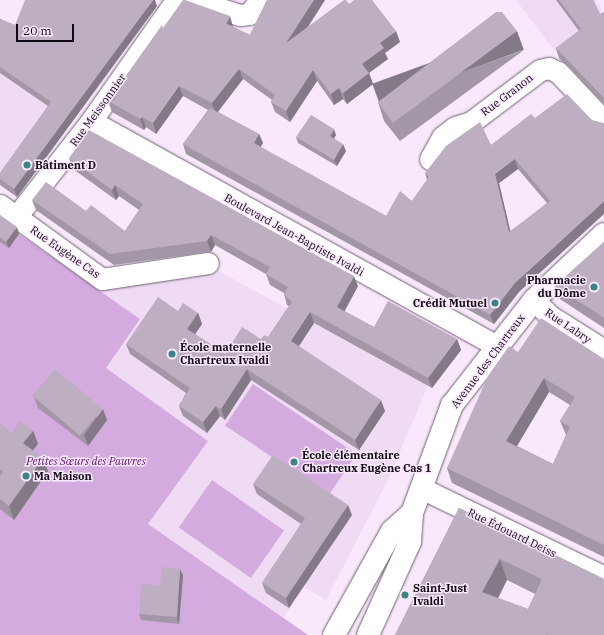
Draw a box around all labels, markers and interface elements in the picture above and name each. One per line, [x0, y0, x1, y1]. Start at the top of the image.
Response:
scale bar [18, 16, 76, 42]
text: 20 m [23, 23, 52, 38]
street label: Rue Meissonnier [67, 71, 129, 149]
street label: Rue Granon [478, 71, 536, 119]
place label: Bâtiment D [35, 158, 96, 172]
marker: Bâtiment D [22, 160, 32, 170]
street label: Boulevard Jean-Baptiste Ivaldi [222, 191, 366, 279]
street label: Rue Eugène Cas [28, 223, 102, 281]
place label: Pharmacie du Dôme [527, 274, 586, 300]
marker: Pharmacie du Dôme [589, 282, 599, 292]
place label: Crédit Mutuel [413, 296, 487, 310]
marker: Crédit Mutuel [490, 298, 500, 308]
street label: Rue Labry [542, 306, 594, 346]
street label: Avenue des Chartreux [448, 311, 528, 411]
place label: École maternelle Chartreux Ivaldi [180, 341, 271, 367]
marker: École maternelle Chartreux Ivaldi [167, 349, 177, 359]
place label: École élémentaire Chartreux Eugène Cas 1 [302, 449, 431, 475]
park label: Petites Sœurs des Pauvres [26, 454, 146, 468]
marker: École élémentaire Chartreux Eugène Cas 1 [289, 457, 299, 467]
place label: Ma Maison [34, 469, 92, 483]
marker: Ma Maison [21, 471, 31, 481]
street label: Rue Édouard Deiss [465, 506, 559, 560]
place label: Saint-Just Ivaldi [413, 582, 467, 608]
marker: Saint-Just Ivaldi [400, 590, 410, 600]

